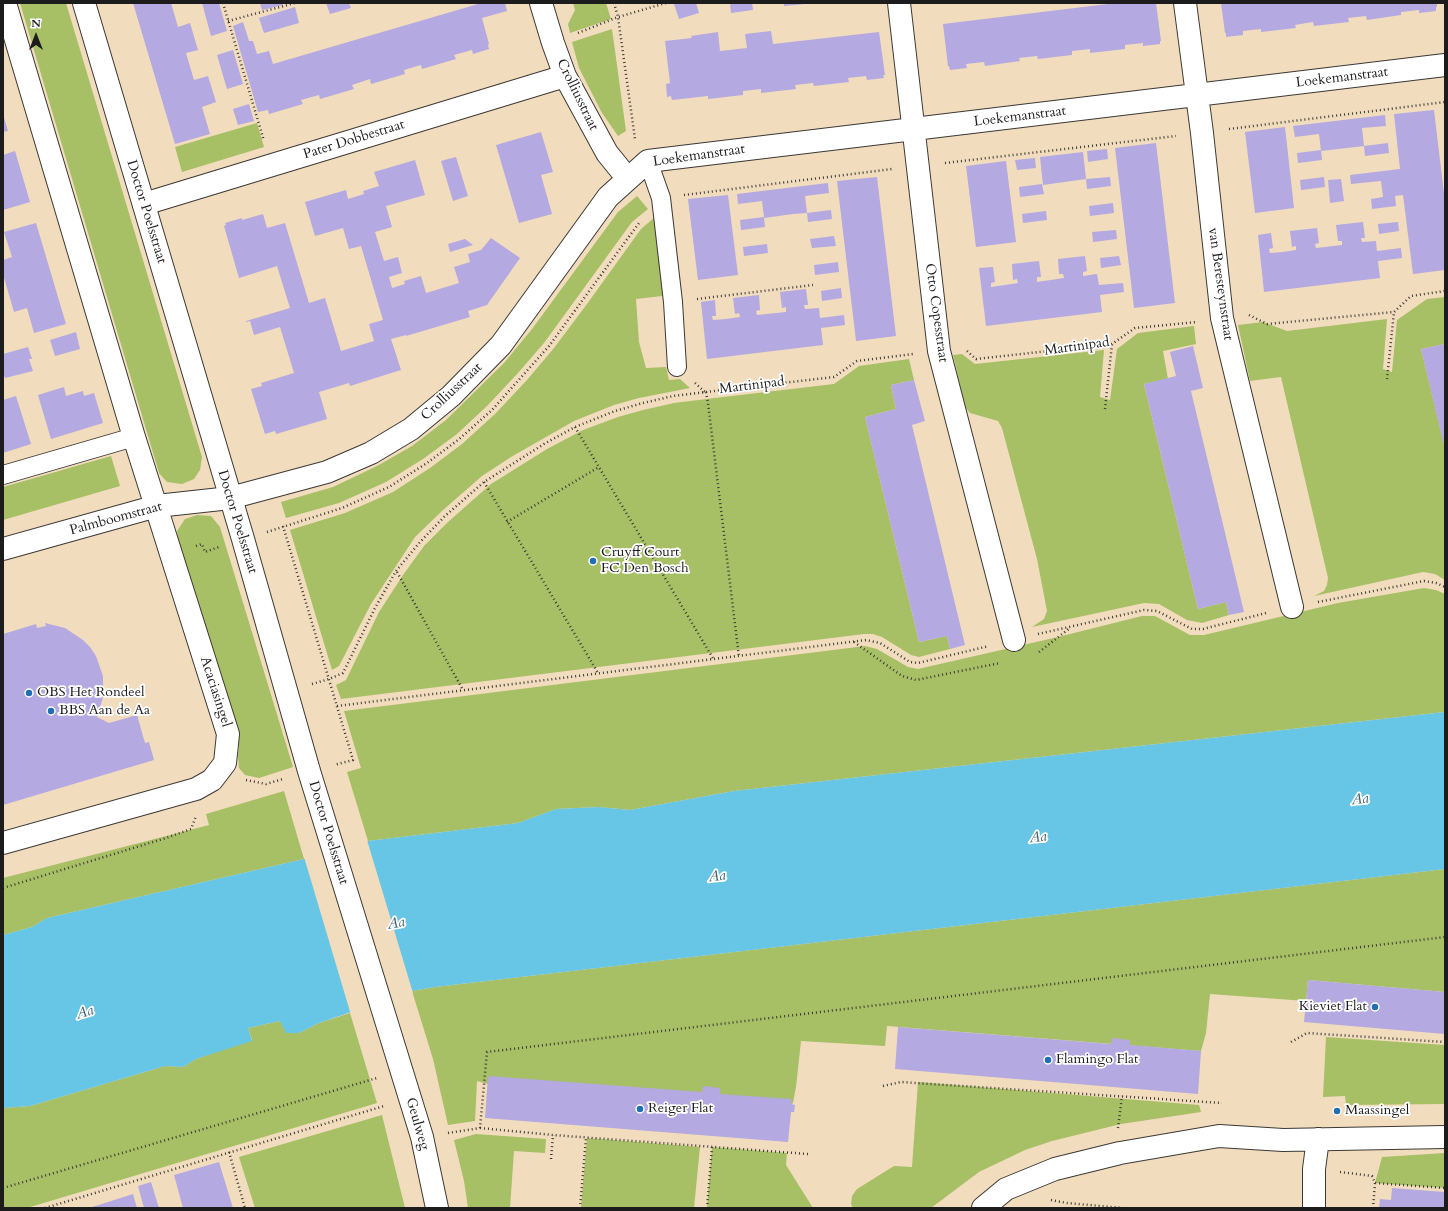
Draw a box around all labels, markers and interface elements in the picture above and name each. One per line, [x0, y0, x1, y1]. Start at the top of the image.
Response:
north arrow [16, 16, 56, 56]
text: N [31, 16, 41, 31]
street label: Crolliusstraat [552, 56, 602, 134]
street label: Loekemanstraat [1295, 64, 1389, 92]
street label: Loekemanstraat [973, 103, 1067, 131]
street label: Pater Dobbestraat [301, 117, 407, 163]
street label: Loekemanstraat [652, 141, 746, 171]
street label: Doctor Poelsstraat [122, 158, 170, 266]
street label: van Beresteynstraat [1204, 227, 1236, 341]
street label: Otto Copesstraat [921, 262, 951, 364]
street label: Martinipad [1043, 334, 1111, 360]
street label: Crolliusstraat [418, 359, 486, 425]
street label: Martinipad [718, 374, 786, 398]
street label: Doctor Poelsstraat [213, 468, 261, 576]
street label: Palmboomstraat [68, 499, 164, 539]
place label: Cruyff Court FC Den Bosch [601, 545, 689, 578]
marker: Cruyff Court FC Den Bosch [588, 556, 598, 566]
street label: Acaciasingel [196, 655, 234, 729]
place label: OBS Het Rondeel [37, 685, 145, 701]
marker: OBS Het Rondeel [24, 688, 34, 698]
place label: BBS Aan de Aa [59, 703, 150, 719]
marker: BBS Aan de Aa [46, 706, 56, 716]
street label: Doctor Poelsstraat [304, 779, 352, 887]
water label: Aa [1350, 790, 1370, 810]
water label: Aa [1028, 828, 1048, 848]
water label: Aa [707, 867, 727, 887]
water label: Aa [386, 914, 406, 934]
place label: Kieviet Flat [1299, 999, 1367, 1015]
water label: Aa [74, 1002, 96, 1024]
marker: Kieviet Flat [1370, 1002, 1380, 1012]
place label: Flamingo Flat [1056, 1052, 1139, 1068]
marker: Flamingo Flat [1043, 1055, 1053, 1065]
street label: Geulweg [401, 1096, 433, 1152]
place label: Reiger Flat [648, 1101, 713, 1117]
place label: Maassingel [1345, 1103, 1409, 1119]
marker: Reiger Flat [635, 1104, 645, 1114]
marker: Maassingel [1332, 1106, 1342, 1116]

